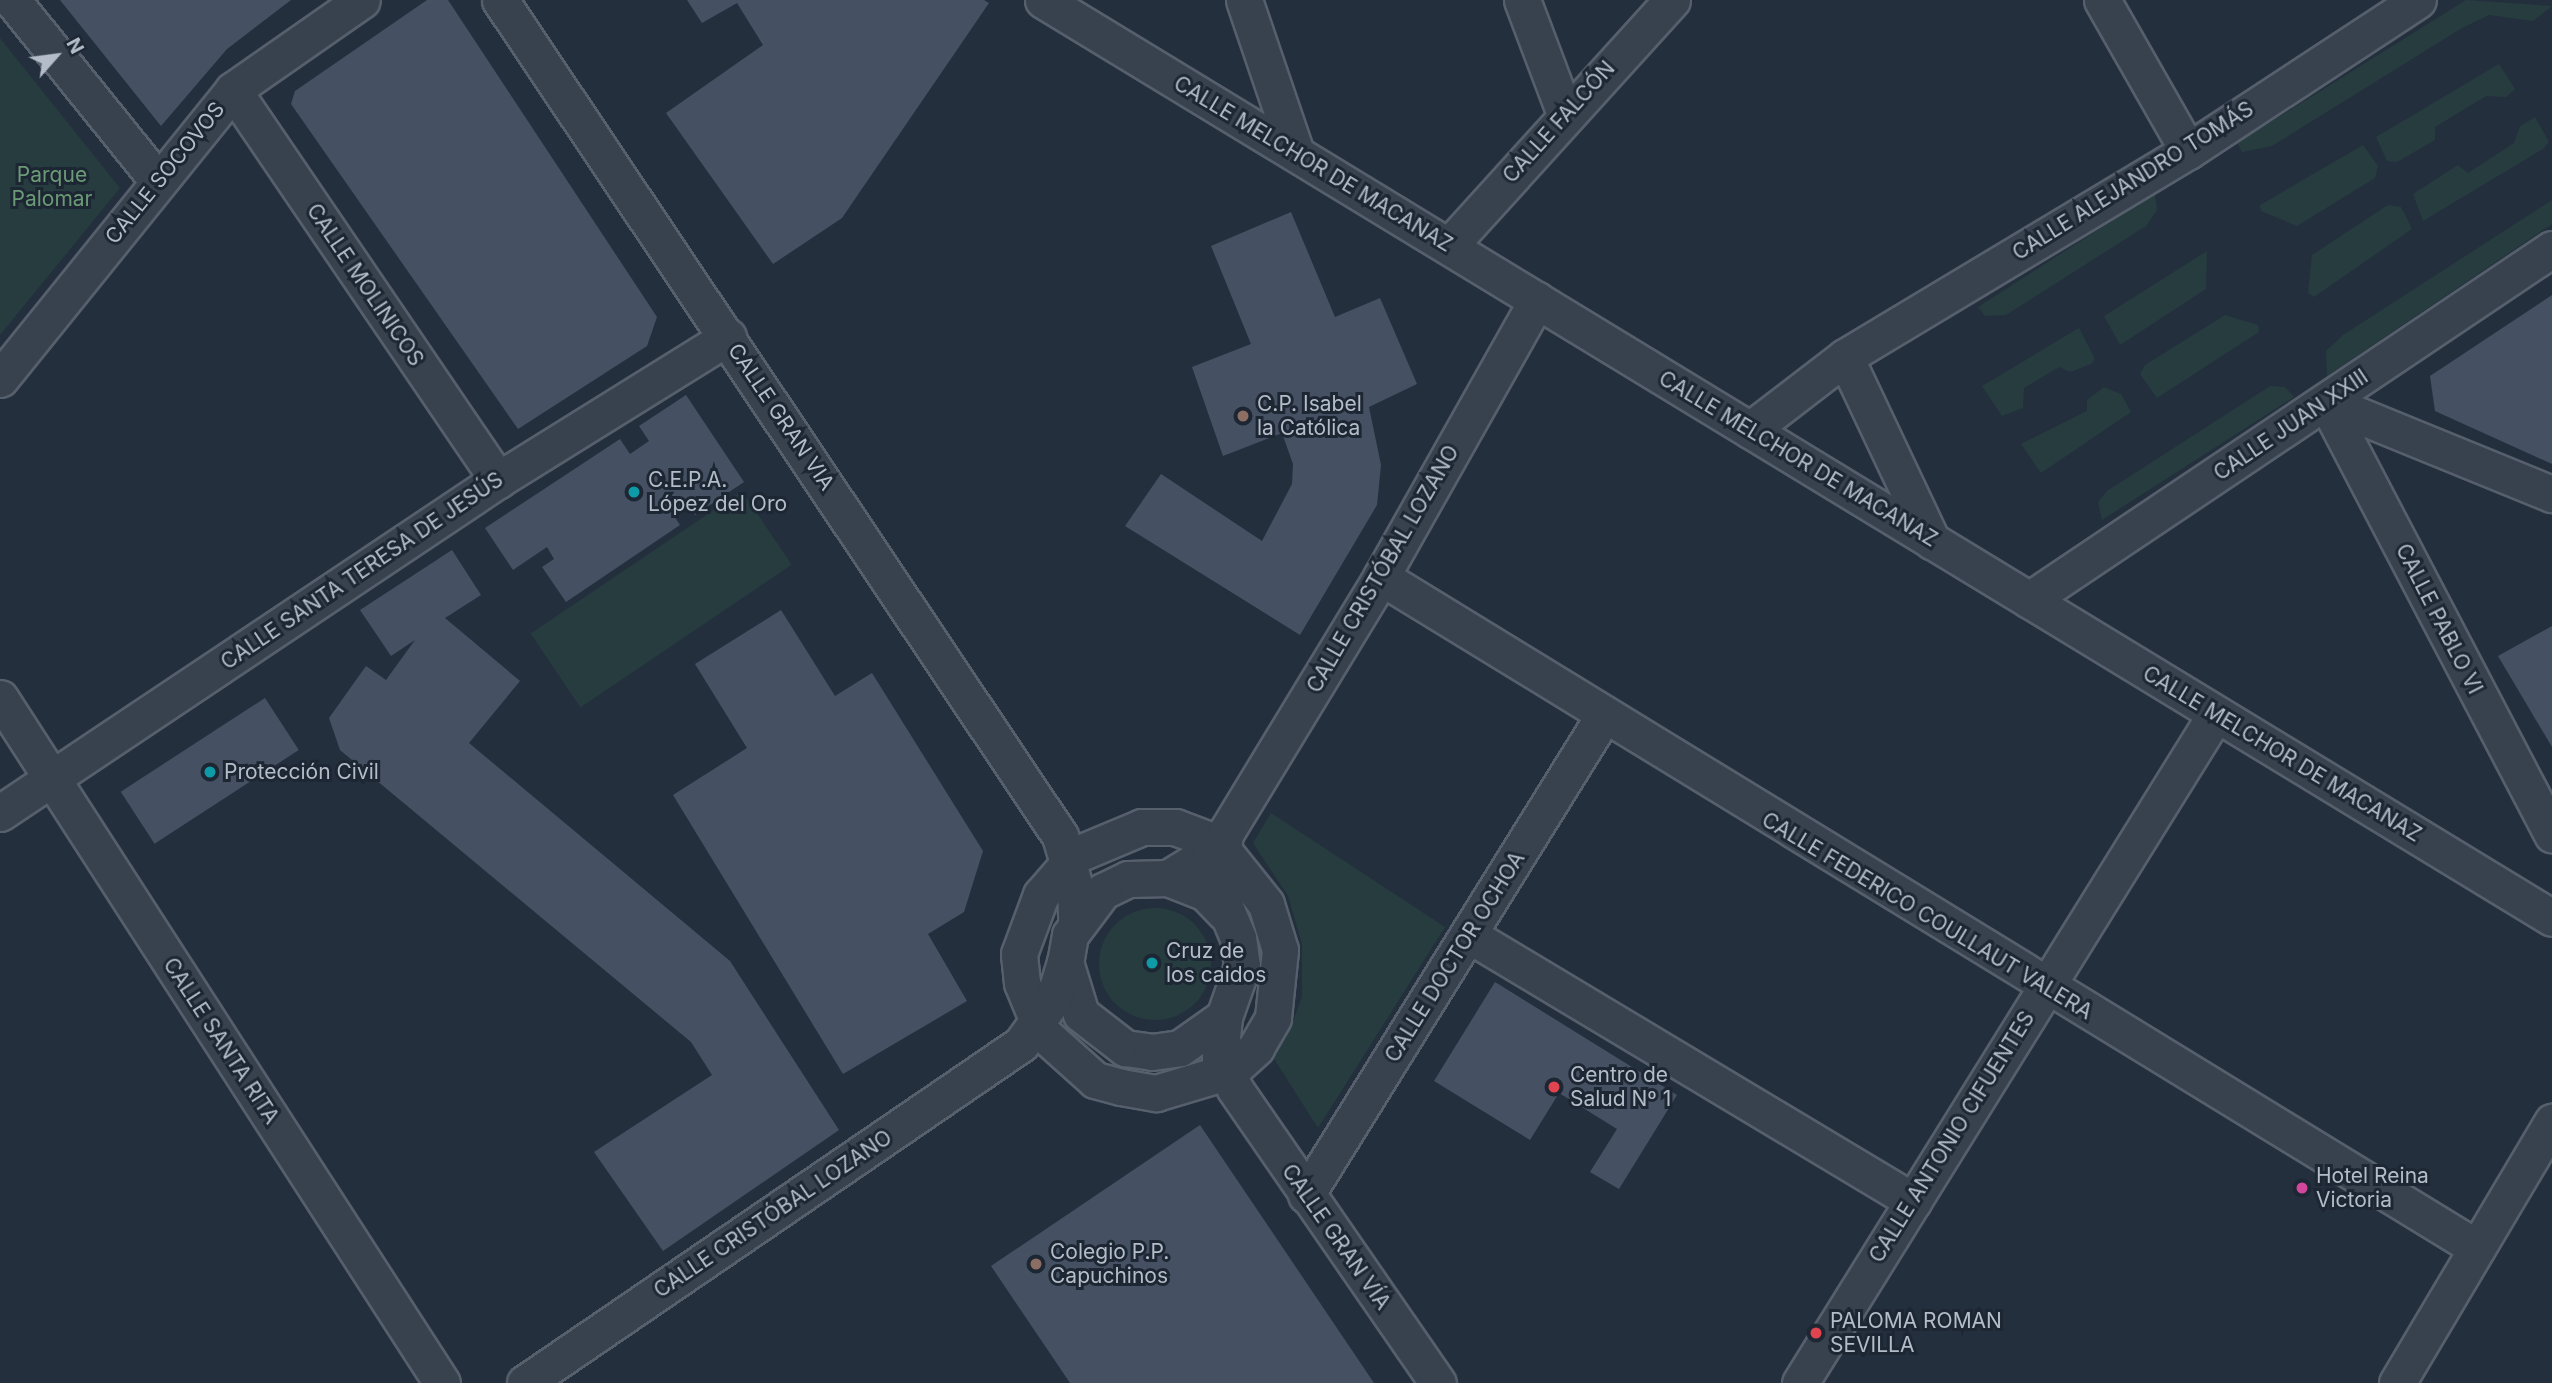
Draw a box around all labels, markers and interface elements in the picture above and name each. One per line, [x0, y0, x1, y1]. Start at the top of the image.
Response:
north arrow [21, 21, 91, 91]
text: N [61, 34, 89, 58]
street label: CALLE FALCÓN [1498, 56, 1620, 188]
street label: CALLE MELCHOR DE MACANAZ [1169, 71, 1457, 257]
street label: CALLE ALEJANDRO TOMÁS [2008, 96, 2258, 266]
street label: CALLE SOCOVOS [100, 97, 230, 249]
park label: Parque Palomar [12, 162, 92, 212]
street label: CALLE MOLINICOS [301, 199, 429, 371]
street label: CALLE GRAN VIA [723, 339, 839, 495]
street label: CALLE JUAN XXIII [2209, 364, 2373, 486]
street label: CALLE MELCHOR DE MACANAZ [1654, 366, 1942, 552]
place label: C.P. Isabel la Católica [1257, 391, 1362, 441]
marker: C.P. Isabel la Católica [1235, 408, 1251, 424]
street label: CALLE CRISTÓBAL LOZANO [1302, 441, 1464, 697]
street label: CALLE SANTA TERESA DE JESÚS [216, 467, 508, 675]
place label: C.E.P.A. López del Oro [648, 467, 787, 517]
marker: C.E.P.A. López del Oro [626, 484, 642, 500]
street label: CALLE PABLO VI [2390, 540, 2488, 698]
street label: CALLE MELCHOR DE MACANAZ [2138, 661, 2426, 847]
place label: Protección Civil [224, 759, 379, 785]
marker: Protección Civil [202, 764, 218, 780]
street label: CALLE FEDERICO COULLAUT VALERA [1757, 807, 2097, 1025]
street label: CALLE DOCTOR OCHOA [1380, 847, 1530, 1067]
place label: Cruz de los caidos [1166, 938, 1266, 988]
street label: CALLE SANTA RITA [158, 953, 284, 1129]
marker: Cruz de los caidos [1144, 955, 1160, 971]
street label: CALLE ANTONIO CIFUENTES [1864, 1007, 2040, 1267]
place label: Centro de Salud Nº 1 [1570, 1062, 1671, 1112]
marker: Centro de Salud Nº 1 [1544, 1077, 1564, 1097]
street label: CALLE CRISTÓBAL LOZANO [649, 1125, 897, 1303]
street label: CALLE GRAN VÍA [1276, 1159, 1396, 1315]
place label: Hotel Reina Victoria [2316, 1163, 2429, 1213]
marker: Hotel Reina Victoria [2294, 1180, 2310, 1196]
place label: Colegio P.P. Capuchinos [1050, 1239, 1169, 1289]
marker: Colegio P.P. Capuchinos [1028, 1256, 1044, 1272]
place label: PALOMA ROMAN SEVILLA [1830, 1308, 2002, 1358]
marker: PALOMA ROMAN SEVILLA [1808, 1325, 1824, 1341]

